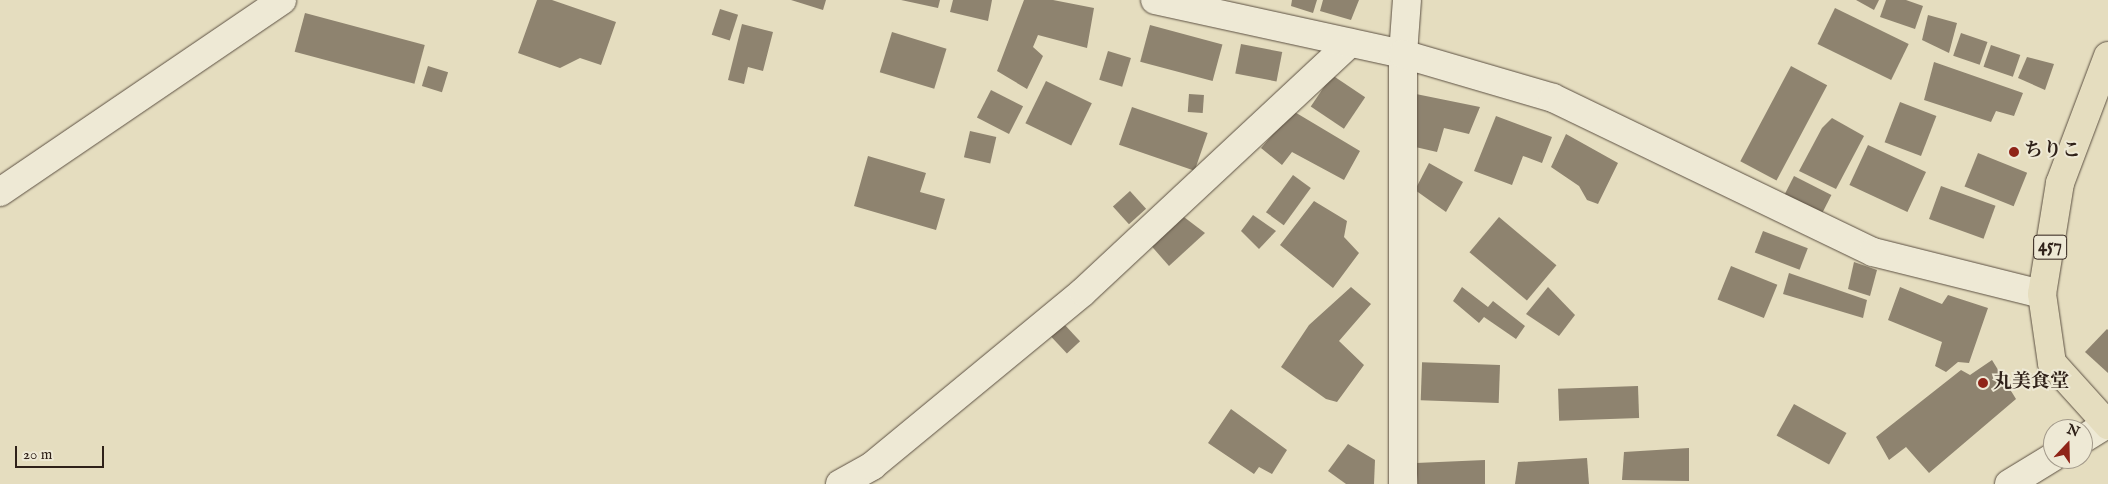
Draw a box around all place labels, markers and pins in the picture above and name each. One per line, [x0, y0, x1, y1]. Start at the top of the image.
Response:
place label: ちりこ [2024, 141, 2081, 163]
marker: ちりこ [2008, 146, 2020, 158]
place label: 丸美食堂 [1993, 372, 2069, 394]
marker: 丸美食堂 [1977, 377, 1989, 389]

